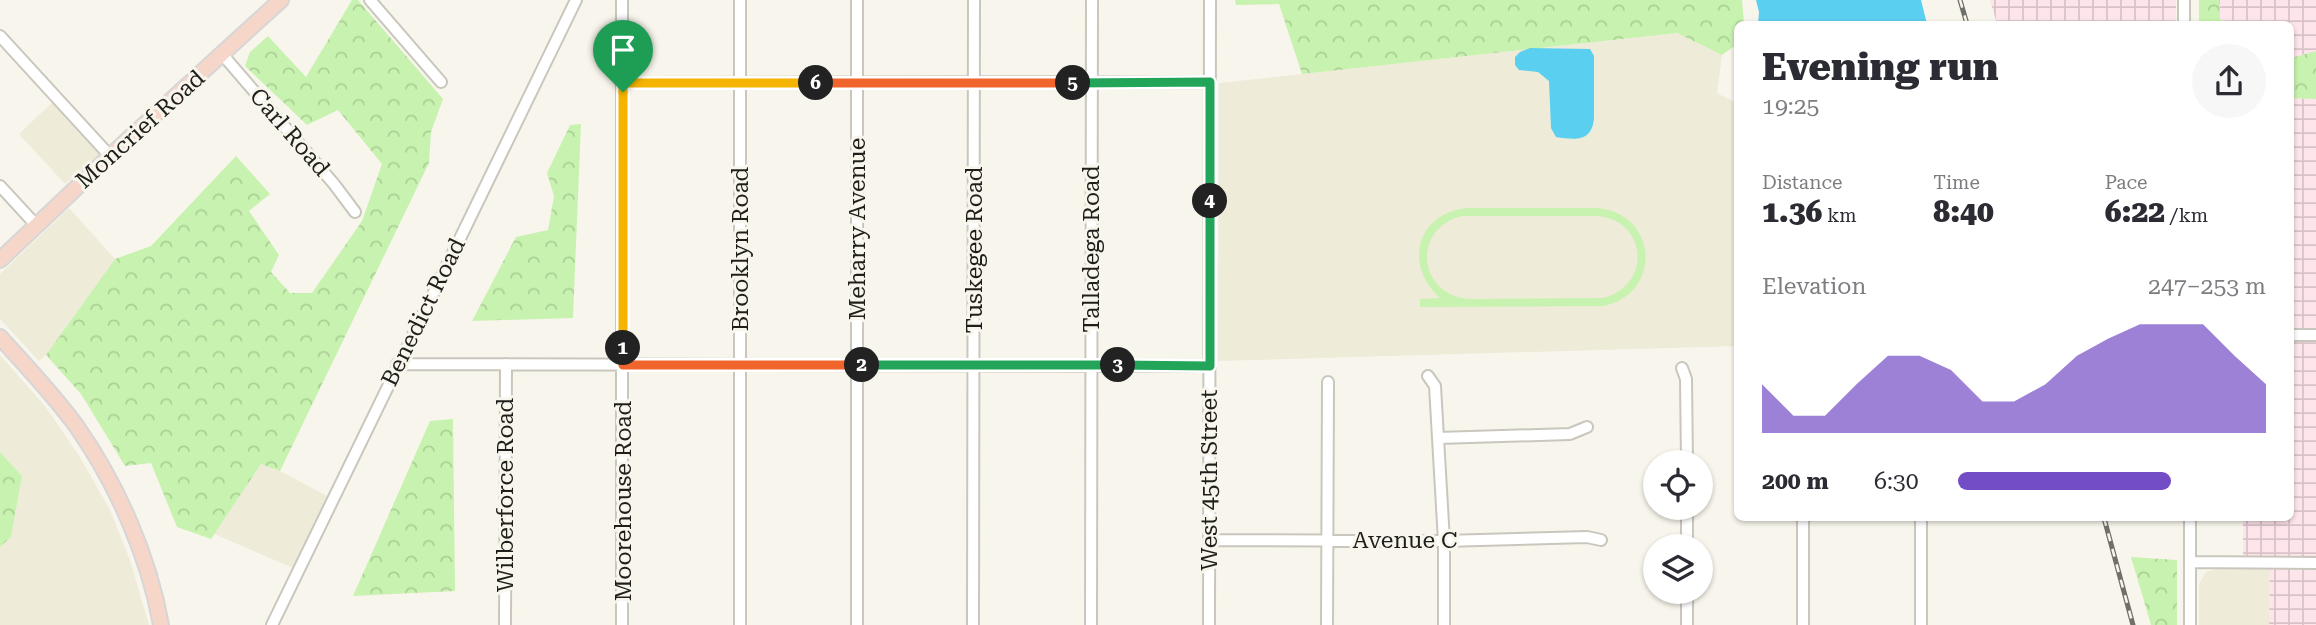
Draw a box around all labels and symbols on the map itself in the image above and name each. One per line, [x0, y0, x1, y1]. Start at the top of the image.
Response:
pin [593, 20, 653, 92]
street label: Moncrief Road [70, 64, 211, 194]
pin: 6 [798, 66, 834, 100]
pin: 5 [1056, 66, 1090, 100]
street label: Carl Road [244, 83, 335, 182]
street label: Meharry Avenue [844, 138, 871, 320]
street label: Talladega Road [1078, 165, 1105, 333]
street label: Brooklyn Road [727, 166, 754, 331]
street label: Tuskegee Road [961, 166, 988, 334]
pin: 4 [1192, 184, 1228, 218]
street label: Benedict Road [376, 233, 471, 391]
pin: 1 [606, 330, 640, 366]
pin: 2 [844, 348, 880, 382]
pin: 3 [1100, 348, 1136, 382]
street label: West 45th Street [1196, 389, 1223, 571]
street label: Wilberforce Road [492, 397, 519, 592]
street label: Moorehouse Road [610, 400, 637, 601]
street label: Avenue C [1353, 527, 1457, 554]

